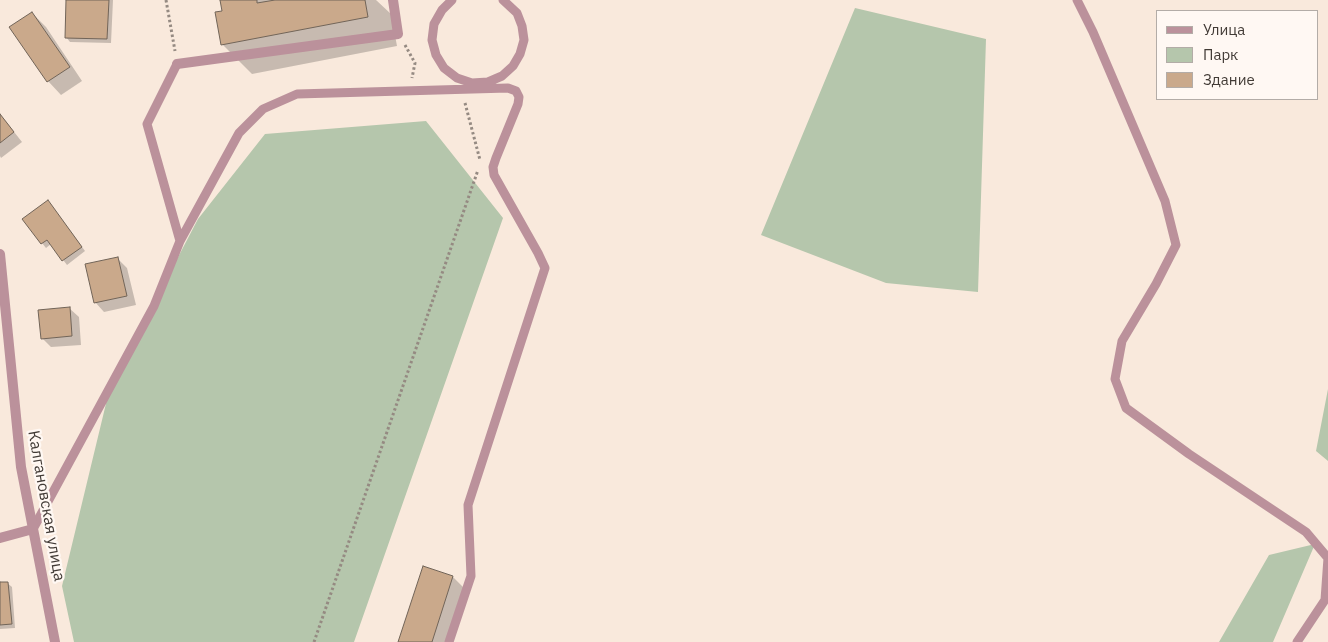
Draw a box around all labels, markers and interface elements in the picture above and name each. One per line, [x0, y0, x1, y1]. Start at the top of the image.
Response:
legend [1156, 10, 1318, 100]
text: Улица [1203, 20, 1245, 39]
text: Парк [1203, 45, 1238, 64]
text: Здание [1203, 70, 1255, 89]
street label: Калгановская улица [23, 429, 69, 583]

